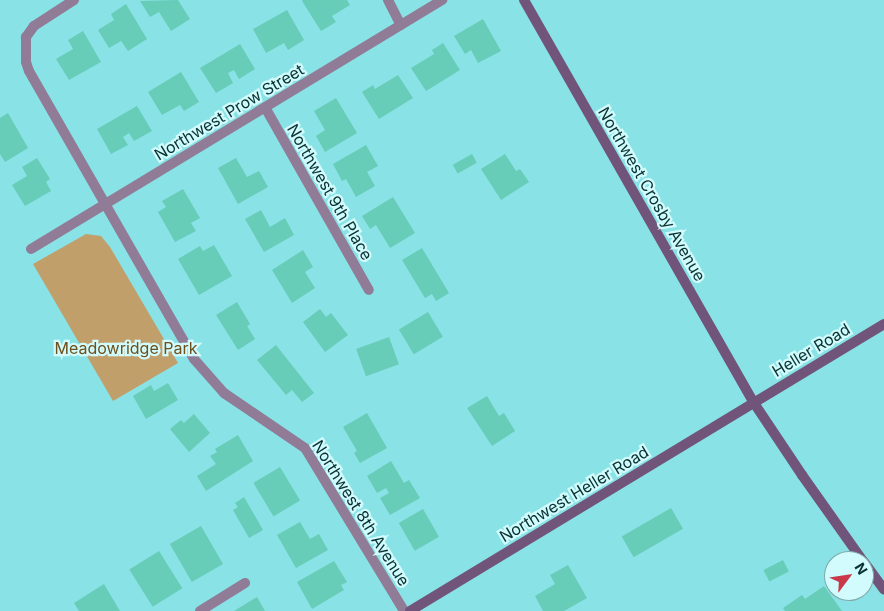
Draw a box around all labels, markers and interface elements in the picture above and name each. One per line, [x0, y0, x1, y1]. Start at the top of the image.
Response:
street label: Northwest Prow Street [151, 60, 307, 164]
street label: Northwest Crosby Avenue [594, 104, 710, 284]
street label: Northwest 9th Place [283, 121, 377, 263]
street label: Heller Road [769, 319, 853, 381]
park label: Meadowridge Park [55, 338, 197, 358]
street label: Northwest 8th Avenue [308, 437, 414, 589]
street label: Northwest Heller Road [496, 442, 652, 546]
north arrow [824, 551, 874, 601]
text: N [851, 560, 871, 577]

